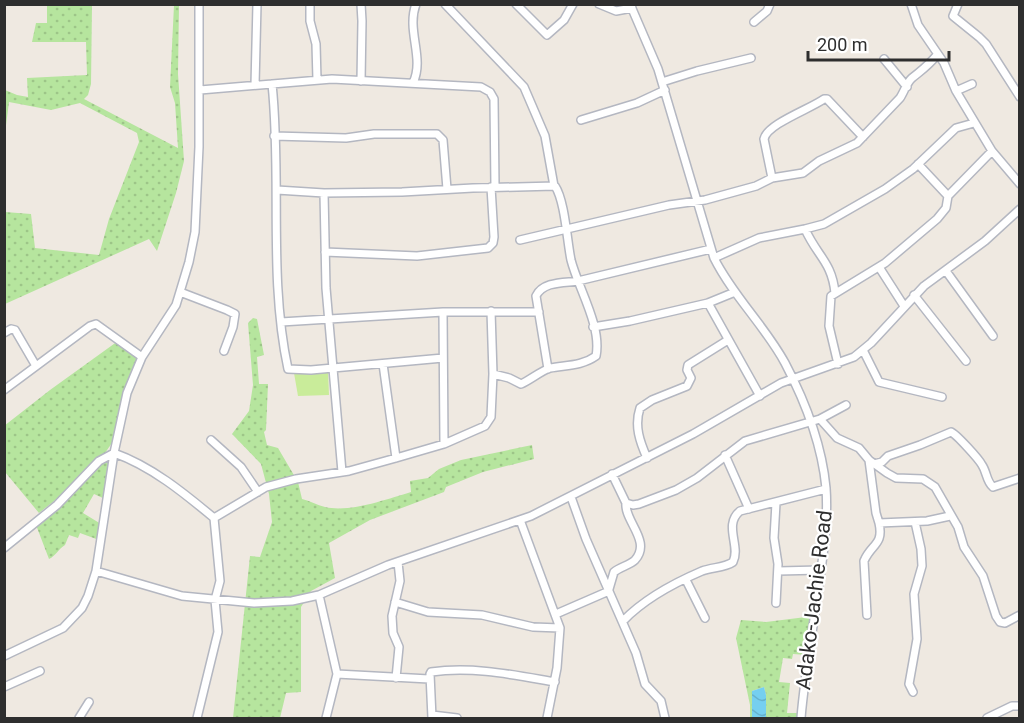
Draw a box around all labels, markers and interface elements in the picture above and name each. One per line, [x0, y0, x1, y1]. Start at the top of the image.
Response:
scale bar [808, 24, 949, 62]
text: 200 m [817, 34, 868, 55]
street label: Adako-Jachie Road [791, 509, 837, 691]

